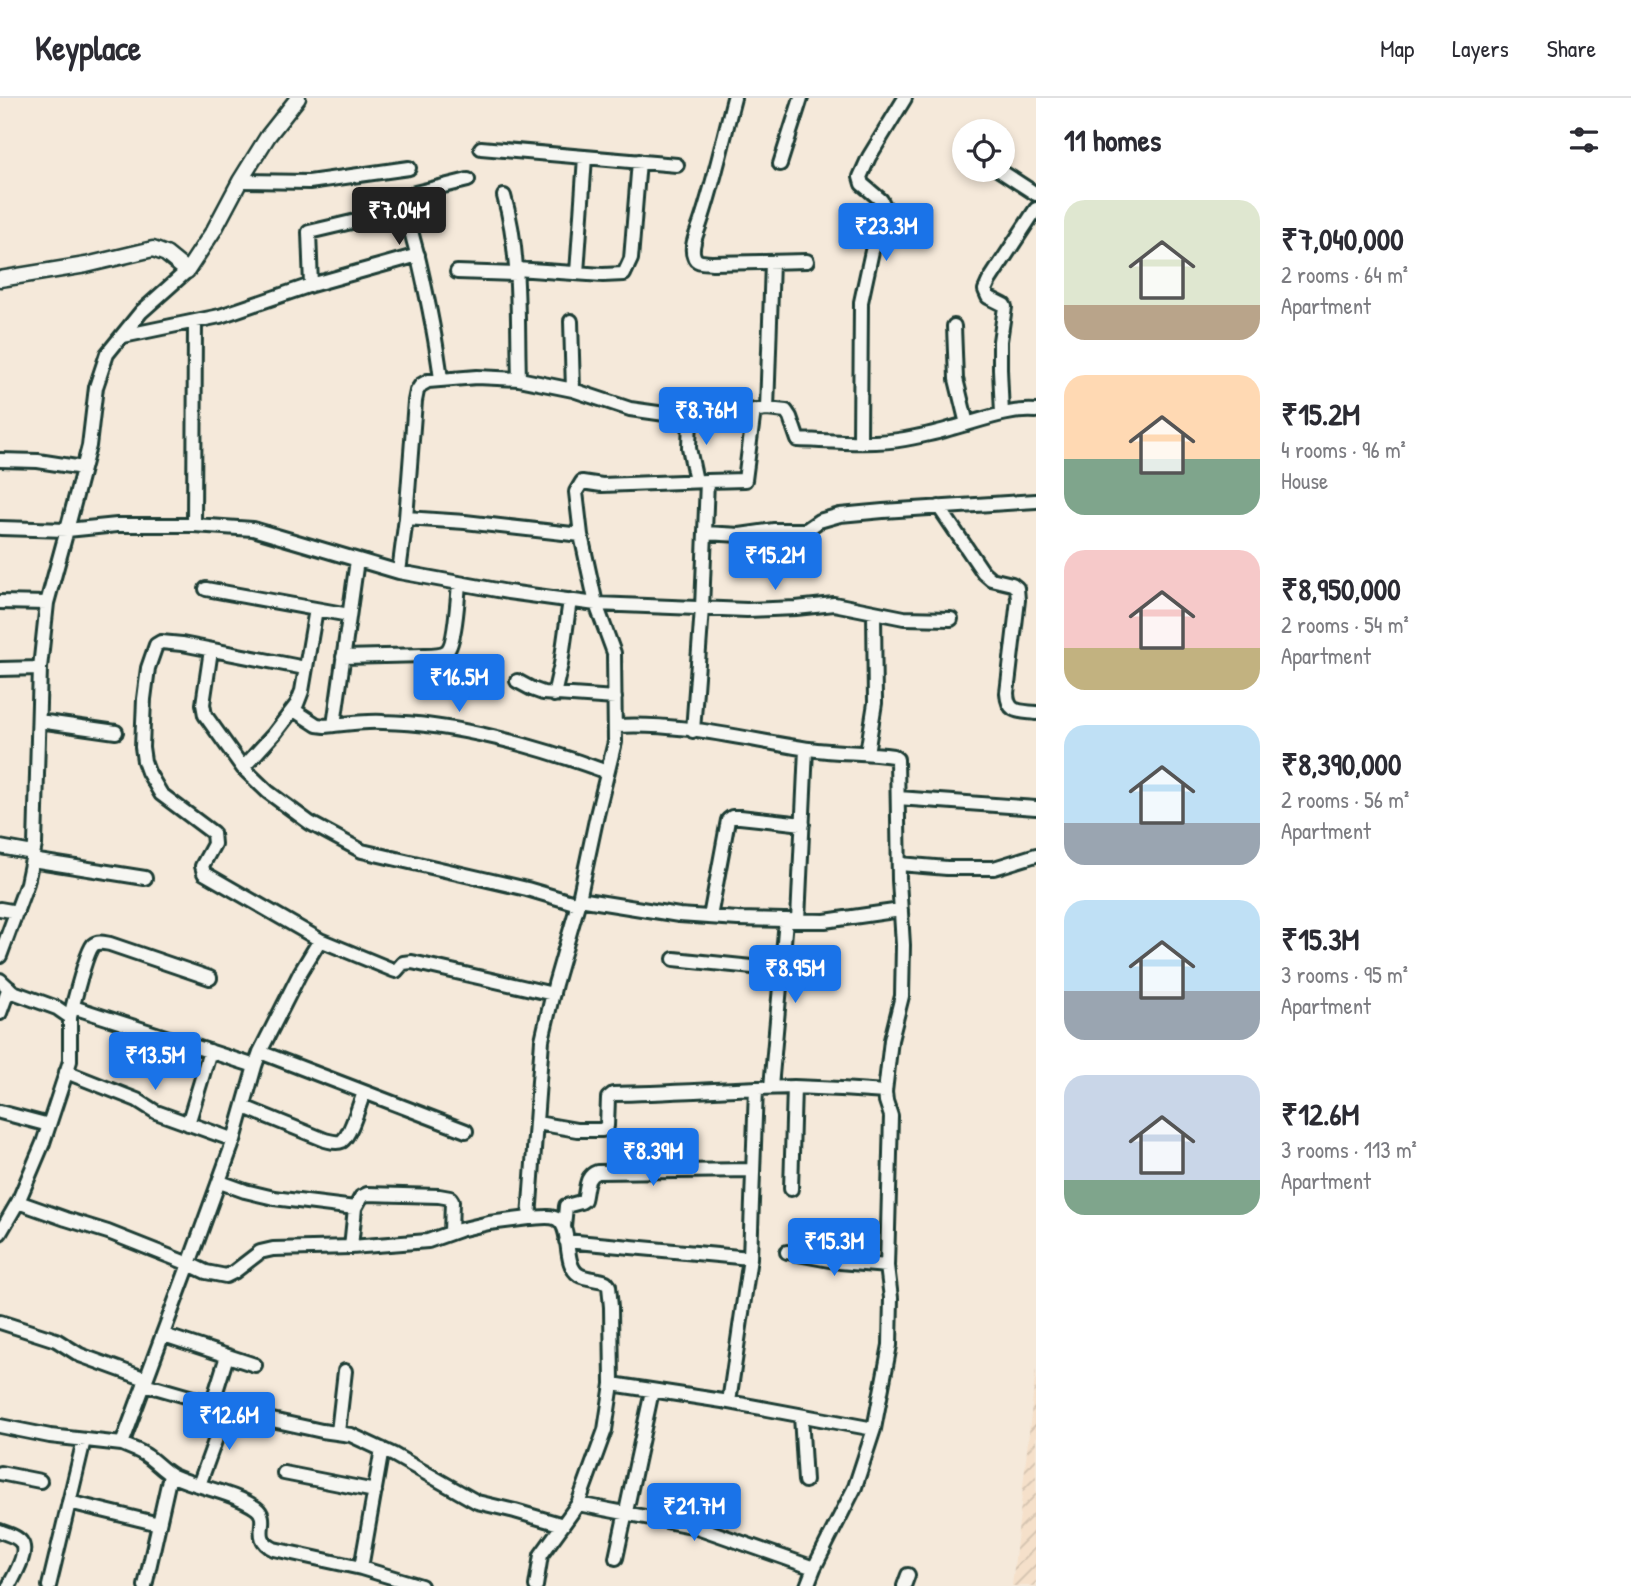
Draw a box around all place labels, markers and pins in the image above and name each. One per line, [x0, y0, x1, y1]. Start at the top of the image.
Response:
pin: ₹7.04M [342, 188, 456, 247]
pin: ₹23.3M [829, 204, 943, 263]
pin: ₹8.76M [649, 388, 763, 447]
pin: ₹15.2M [718, 532, 832, 592]
pin: ₹16.5M [402, 654, 516, 714]
pin: ₹8.95M [738, 946, 852, 1005]
pin: ₹13.5M [98, 1032, 212, 1092]
pin: ₹8.39M [596, 1128, 710, 1188]
pin: ₹15.3M [777, 1218, 891, 1278]
pin: ₹12.6M [172, 1392, 286, 1452]
pin: ₹21.7M [637, 1484, 751, 1543]

